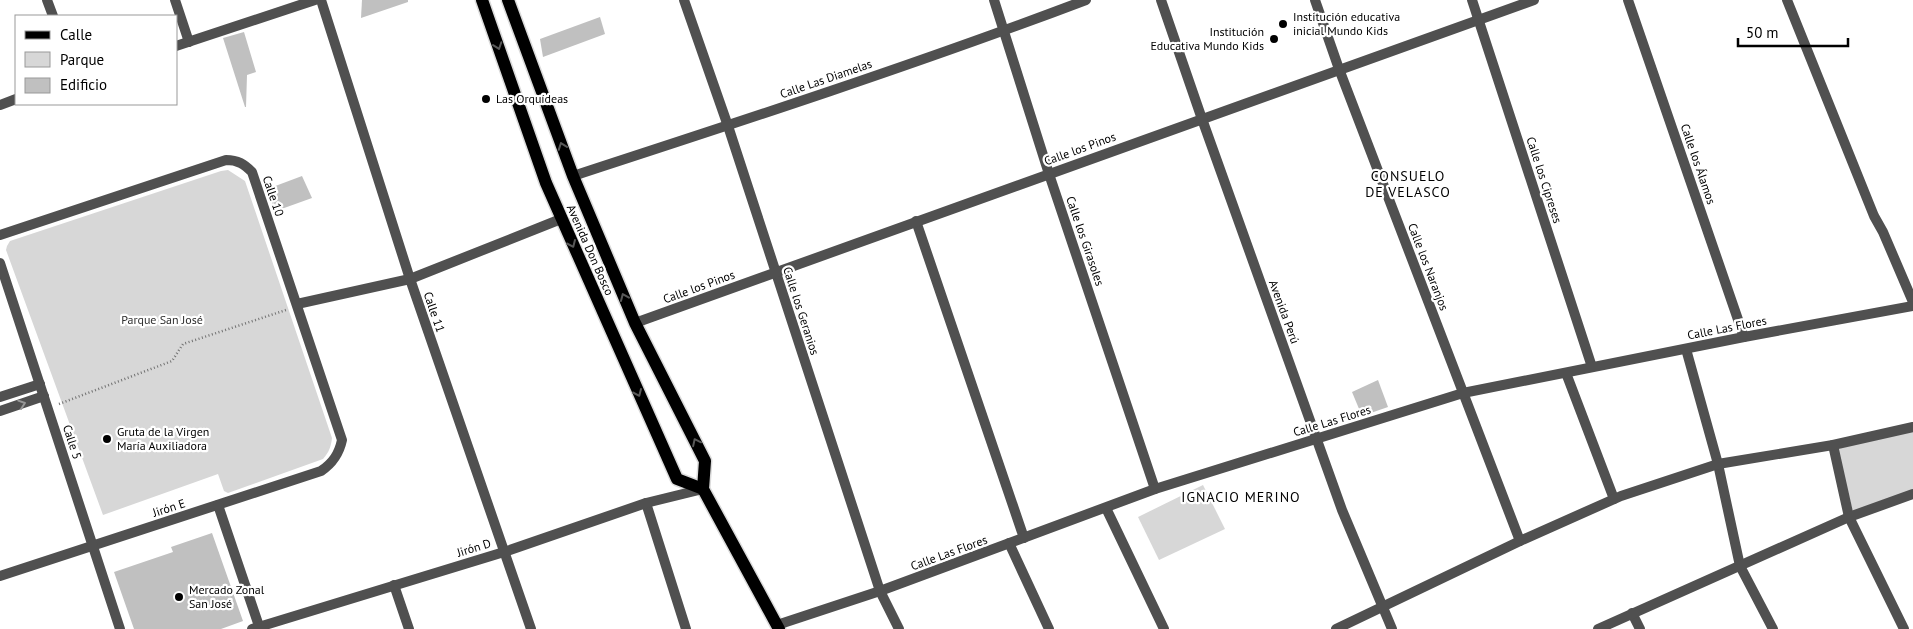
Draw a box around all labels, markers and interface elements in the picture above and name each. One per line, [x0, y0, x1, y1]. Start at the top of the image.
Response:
place label: Institución educativa inicial Mundo Kids [1293, 9, 1400, 38]
legend [15, 15, 178, 105]
scale bar [1738, 15, 1848, 47]
marker: Institución educativa inicial Mundo Kids [1277, 18, 1289, 30]
text: 50 m [1746, 23, 1779, 42]
place label: Institución Educativa Mundo Kids [1150, 24, 1264, 53]
text: Calle [60, 25, 92, 44]
marker: Institución Educativa Mundo Kids [1268, 33, 1280, 45]
one-way arrow [493, 41, 503, 50]
text: Parque [60, 50, 104, 69]
street label: Calle Las Diamelas [778, 56, 874, 101]
text: Edificio [60, 75, 107, 94]
place label: Las Orquídeas [496, 91, 568, 106]
marker: Las Orquídeas [480, 93, 492, 105]
street label: Calle los Álamos [1678, 121, 1719, 206]
street label: Calle los Pinos [1042, 129, 1118, 168]
street label: Calle los Cipreses [1523, 135, 1566, 225]
one-way arrow [558, 143, 568, 151]
district label: CONSUELO DE VELASCO [1365, 167, 1451, 201]
street label: Calle 10 [260, 174, 288, 219]
street label: Calle los Girasoles [1063, 194, 1108, 288]
street label: Avenida Don Bosco [564, 202, 617, 298]
street label: Calle los Naranjos [1405, 221, 1452, 313]
one-way arrow [566, 239, 577, 248]
street label: Calle los Geranios [780, 265, 823, 357]
street label: Calle los Pinos [661, 267, 737, 306]
street label: Avenida Perú [1266, 278, 1303, 346]
street label: Calle 11 [421, 290, 448, 334]
one-way arrow [620, 293, 631, 302]
park label: Parque San José [121, 312, 203, 327]
street label: Calle Las Flores [1686, 312, 1768, 343]
one-way arrow [632, 388, 642, 397]
one-way arrow [17, 399, 26, 409]
street label: Calle Las Flores [1291, 402, 1373, 439]
street label: Calle 5 [60, 423, 85, 461]
place label: Gruta de la Virgen María Auxiliadora [117, 424, 209, 453]
marker: Gruta de la Virgen María Auxiliadora [101, 433, 113, 445]
one-way arrow [692, 438, 702, 447]
district label: IGNACIO MERINO [1181, 488, 1301, 506]
street label: Jirón E [150, 495, 187, 520]
street label: Calle Las Flores [908, 532, 989, 573]
street label: Jirón D [454, 535, 493, 560]
place label: Mercado Zonal San José [189, 582, 265, 611]
marker: Mercado Zonal San José [173, 591, 185, 603]

